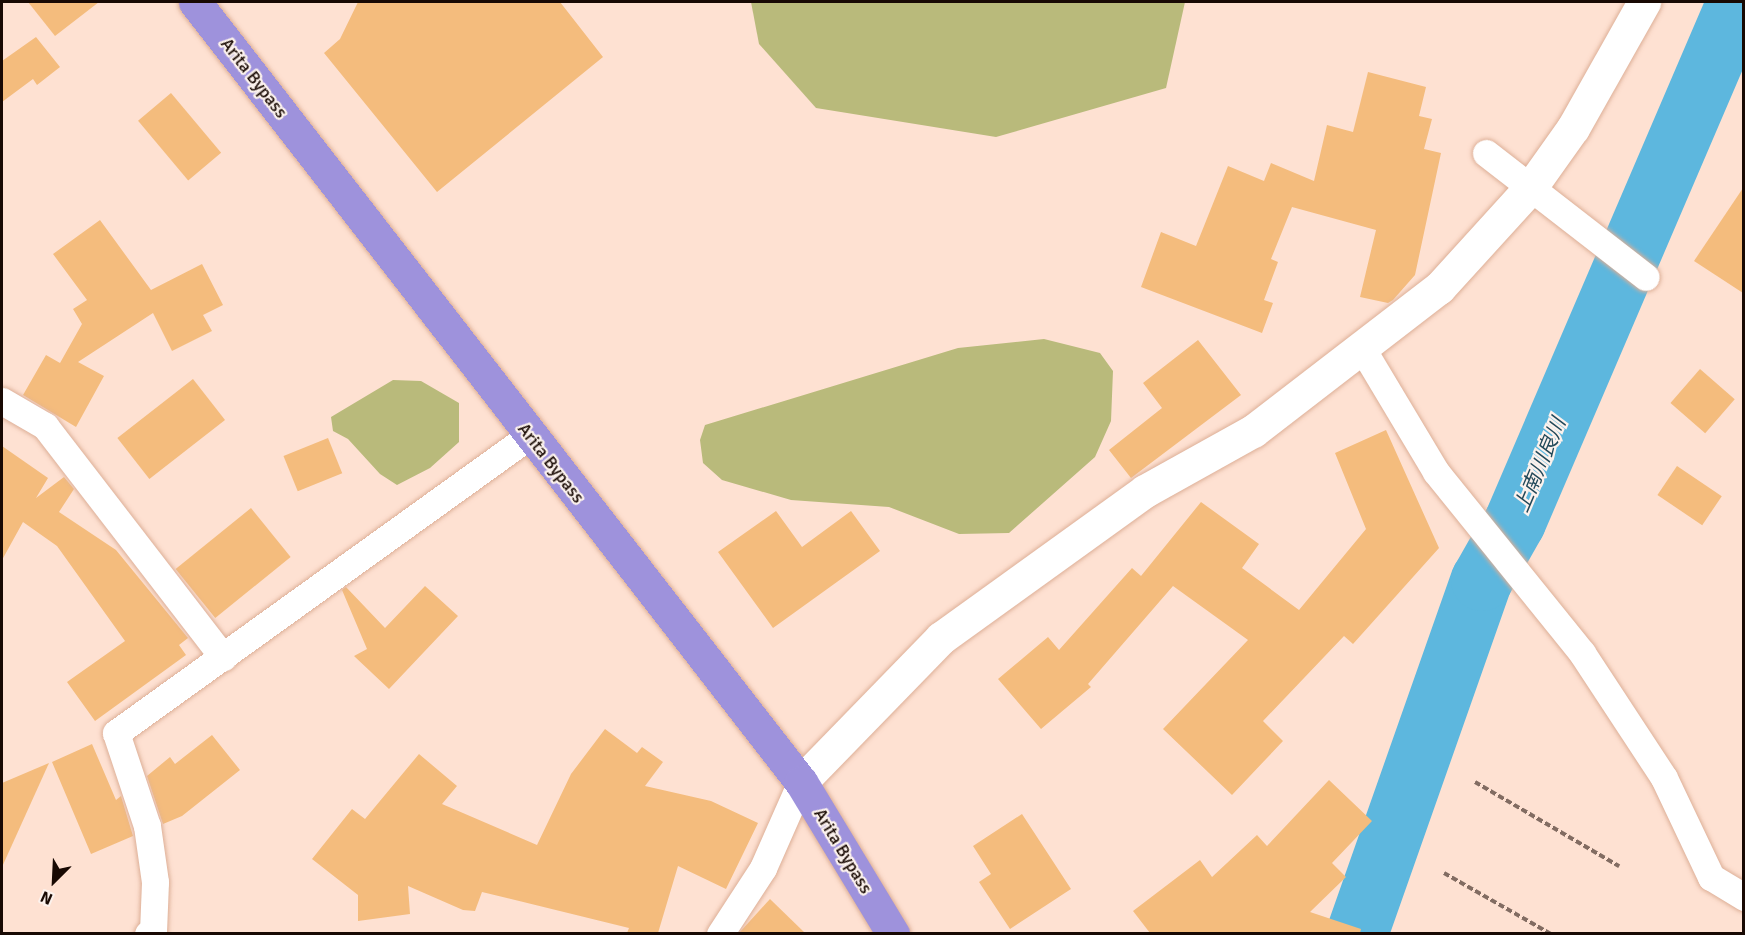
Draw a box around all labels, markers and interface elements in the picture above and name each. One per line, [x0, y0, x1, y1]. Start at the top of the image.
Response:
street label: Arita Bypass [216, 34, 292, 122]
water label: 上南川良川 [1509, 414, 1571, 516]
street label: Arita Bypass [513, 419, 589, 507]
street label: Arita Bypass [809, 804, 877, 898]
north arrow [24, 851, 84, 911]
text: N [38, 886, 56, 909]

